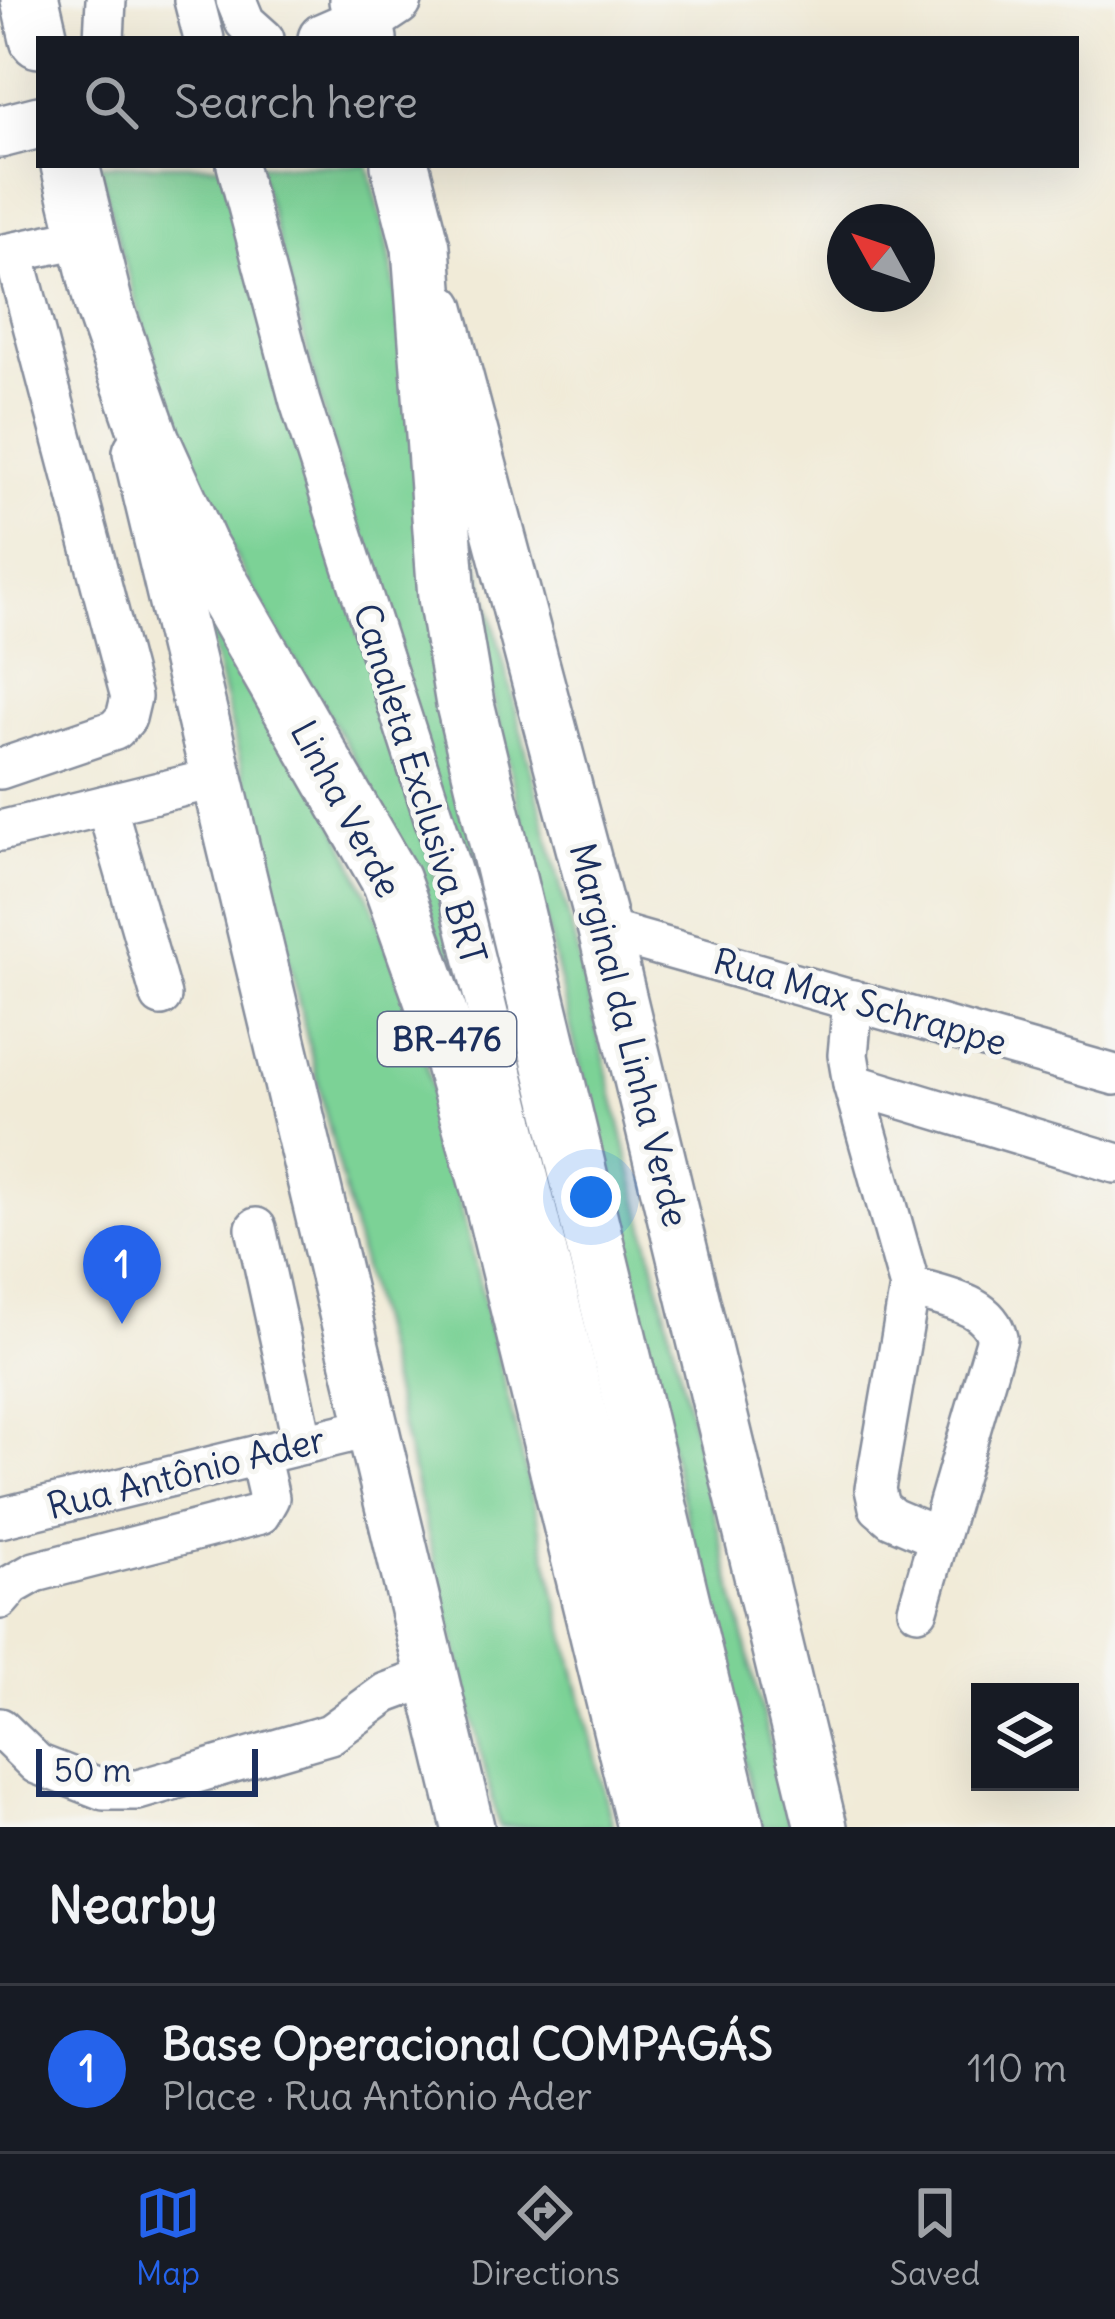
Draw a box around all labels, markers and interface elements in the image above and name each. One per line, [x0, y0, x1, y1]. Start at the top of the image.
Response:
search box [36, 36, 1079, 168]
icon: search [78, 69, 144, 135]
text: Search here [174, 74, 418, 130]
north arrow [827, 204, 935, 312]
street label: Canaleta Exclusiva BRT [344, 598, 496, 970]
street label: Linha Verde [281, 713, 411, 905]
street label: Marginal da Linha Verde [560, 838, 698, 1232]
street label: Rua Max Schrappe [708, 939, 1012, 1065]
road number: BR-476 [378, 1012, 516, 1066]
your location [561, 1167, 621, 1227]
pin: 1 [83, 1225, 161, 1324]
street label: Rua Antônio Ader [42, 1417, 330, 1529]
map controls [971, 1683, 1079, 1791]
button: layers [971, 1683, 1079, 1791]
scale bar [36, 1743, 258, 1796]
text: 50 m [54, 1749, 131, 1791]
text: Nearby [48, 1873, 217, 1937]
text: Base Operacional COMPAGÁS [162, 2016, 773, 2072]
text: 1 [79, 2044, 95, 2093]
text: 110 m [967, 2044, 1067, 2093]
text: Place · Rua Antônio Ader [162, 2072, 592, 2121]
tab: Map [135, 2180, 201, 2294]
tab: Directions [471, 2180, 620, 2294]
tab: Saved [890, 2180, 980, 2294]

